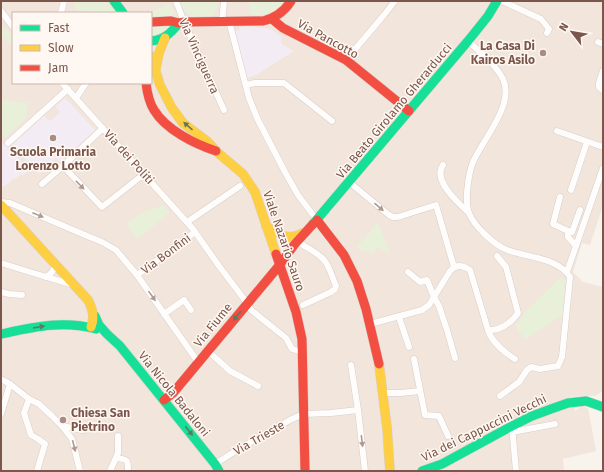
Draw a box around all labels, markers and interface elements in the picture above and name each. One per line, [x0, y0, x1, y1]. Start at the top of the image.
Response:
legend [12, 12, 152, 84]
north arrow [552, 12, 592, 52]
street label: Via Vinciguerra [176, 16, 222, 96]
street label: Via Pancotto [295, 16, 361, 62]
text: Fast [48, 21, 70, 35]
text: N [556, 21, 571, 34]
place label: La Casa Di Kairos Asilo [471, 39, 535, 67]
text: Slow [48, 41, 74, 55]
street label: Via Beato Girolamo Gherarducci [333, 41, 455, 181]
marker: La Casa Di Kairos Asilo [538, 48, 548, 58]
text: Jam [48, 61, 68, 75]
one-way arrow [182, 121, 193, 130]
street label: Via dei Politi [101, 127, 157, 187]
marker: Scuola Primaria Lorenzo Lotto [48, 133, 58, 143]
place label: Scuola Primaria Lorenzo Lotto [10, 145, 96, 173]
one-way arrow [76, 180, 85, 190]
street label: Viale Nazario Sauro [260, 189, 308, 293]
one-way arrow [373, 203, 384, 211]
one-way arrow [32, 212, 43, 218]
street label: Via Bonfini [138, 231, 194, 277]
one-way arrow [148, 291, 156, 301]
street label: Via Fiume [191, 300, 235, 350]
one-way arrow [232, 310, 241, 321]
one-way arrow [33, 324, 45, 330]
street label: Via Nicola Badaloni [135, 349, 213, 439]
street label: Via dei Cappuccini Vecchi [419, 392, 549, 464]
place label: Chiesa San Pietrino [71, 406, 130, 434]
marker: Chiesa San Pietrino [58, 415, 68, 425]
street label: Via Trieste [231, 418, 287, 458]
one-way arrow [184, 425, 193, 436]
one-way arrow [358, 435, 365, 447]
one-way arrow [71, 440, 77, 453]

